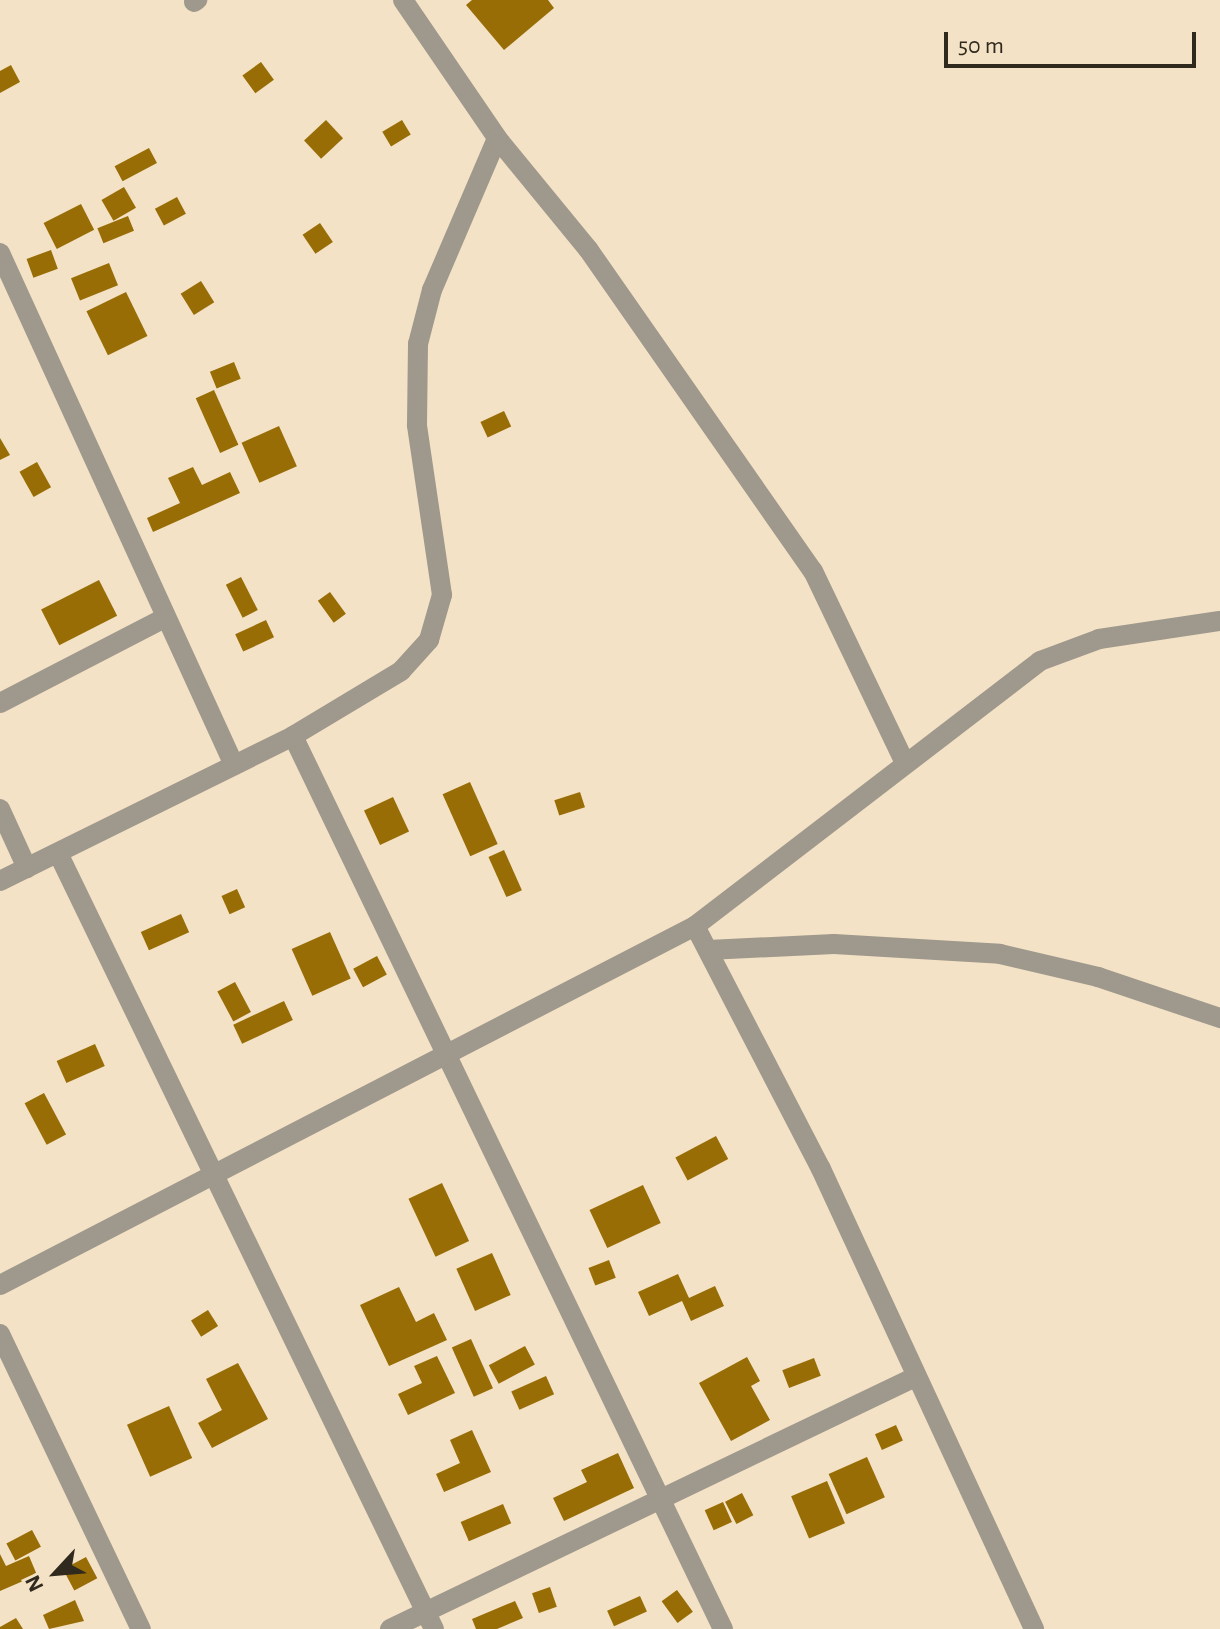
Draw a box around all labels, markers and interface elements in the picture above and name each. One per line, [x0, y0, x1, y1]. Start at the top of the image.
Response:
scale bar [948, 16, 1200, 66]
text: 50 m [958, 34, 1004, 58]
north arrow [16, 1533, 96, 1613]
text: N [21, 1572, 48, 1595]

